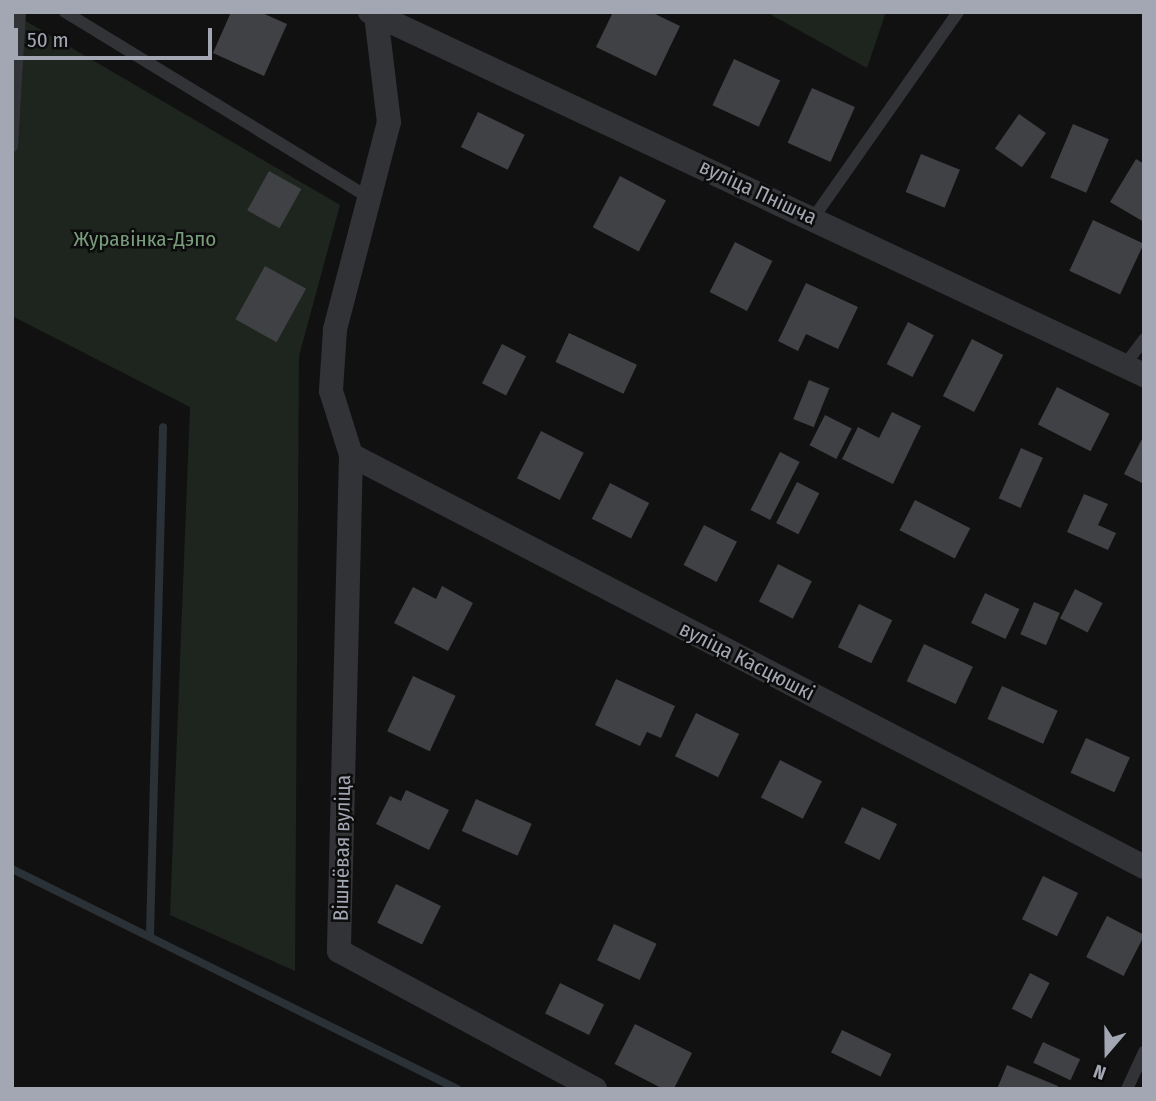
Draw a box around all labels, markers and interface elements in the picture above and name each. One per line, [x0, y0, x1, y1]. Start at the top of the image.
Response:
scale bar [18, 14, 215, 58]
text: 50 m [27, 27, 69, 53]
street label: вуліца Пнішча [695, 154, 821, 230]
park label: Журавінка-Дэпо [74, 226, 216, 252]
street label: вуліца Касцюшкі [675, 616, 819, 706]
street label: Вішнёвая вуліца [328, 775, 356, 921]
north arrow [1072, 1017, 1142, 1087]
text: N [1090, 1059, 1109, 1085]

